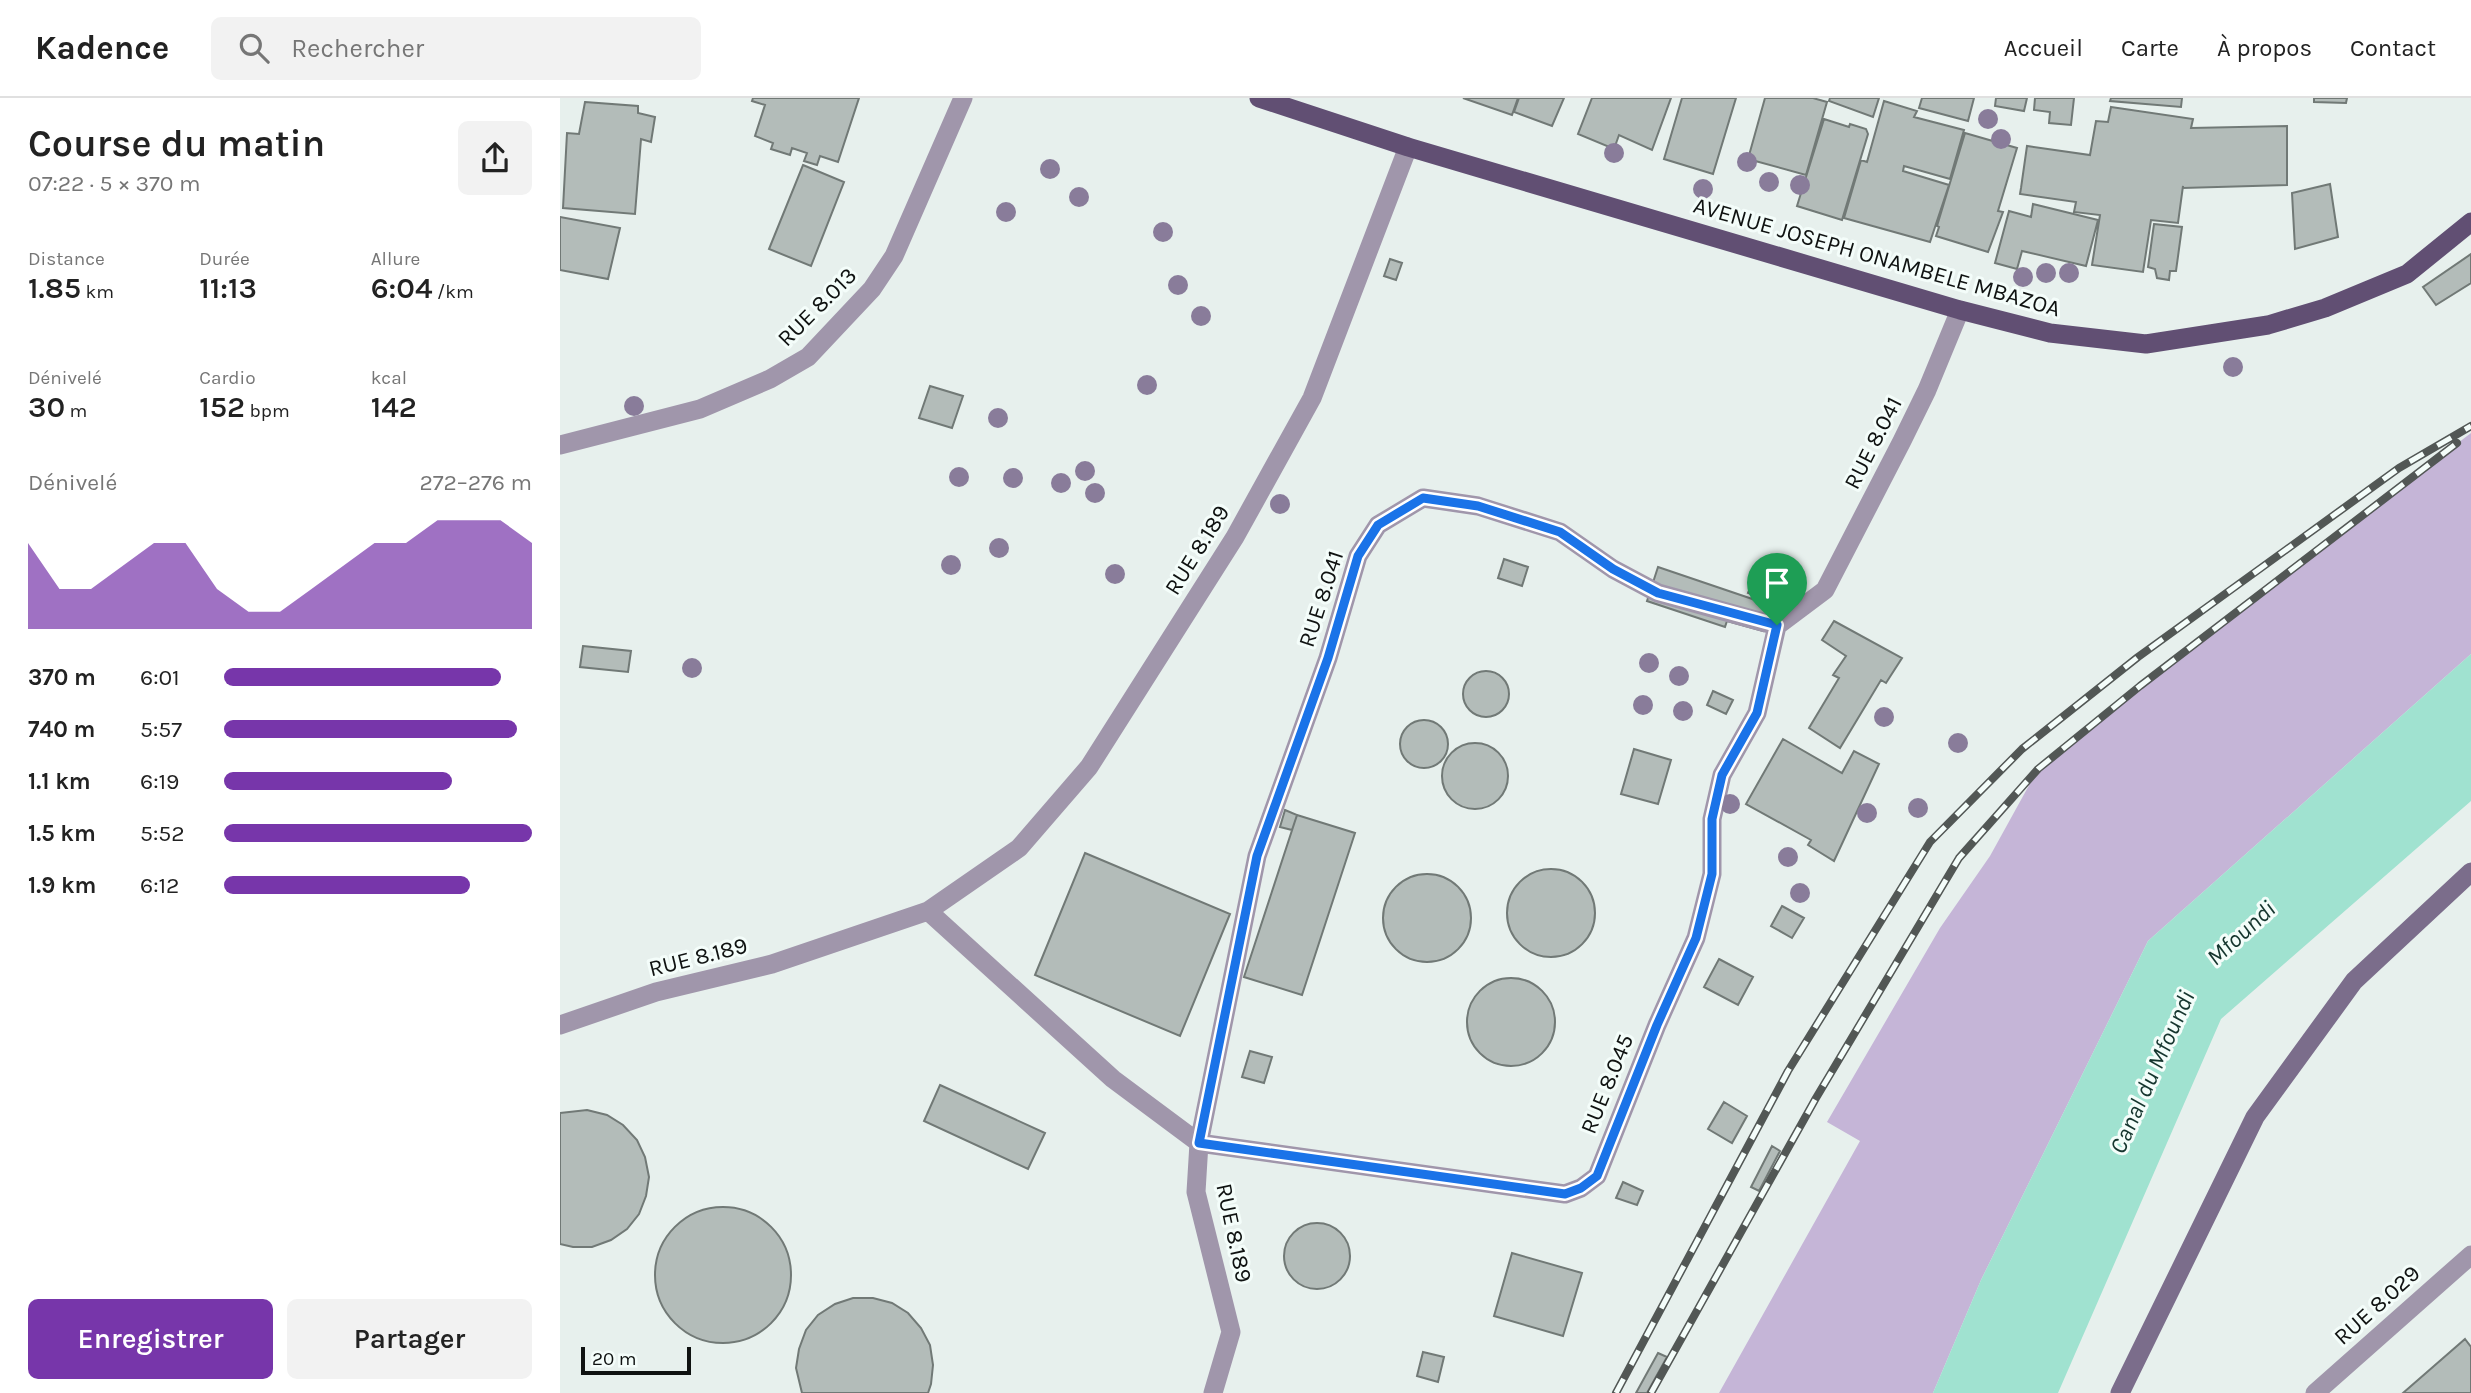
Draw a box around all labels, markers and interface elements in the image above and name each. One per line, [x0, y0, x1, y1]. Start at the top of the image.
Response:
search box [211, 17, 701, 80]
text: Kadence [35, 29, 169, 67]
icon: search [235, 29, 273, 67]
text: Rechercher [291, 33, 424, 64]
text: Accueil [2004, 34, 2083, 62]
text: Carte [2121, 34, 2179, 62]
text: À propos [2217, 34, 2312, 62]
text: Contact [2350, 34, 2436, 62]
text: Course du matin [28, 121, 325, 166]
button: share [458, 121, 532, 195]
text: 07:22 · 5 × 370 m [28, 170, 200, 197]
street label: AVENUE JOSEPH ONAMBELE MBAZOA [1690, 192, 2064, 322]
text: Distance [28, 248, 105, 270]
text: Durée [199, 248, 250, 270]
text: Allure [371, 248, 420, 270]
street label: RUE 8.013 [772, 262, 862, 352]
text: 1.85 [28, 270, 81, 306]
text: 11:13 [199, 270, 257, 306]
text: 6:04 [371, 270, 433, 306]
text: km [81, 281, 114, 303]
text: /km [433, 281, 474, 303]
text: Dénivelé [28, 367, 102, 389]
text: Cardio [199, 367, 256, 389]
text: kcal [371, 367, 407, 389]
text: 30 [28, 389, 65, 425]
text: 152 [199, 389, 245, 425]
text: 142 [371, 389, 417, 425]
street label: RUE 8.041 [1838, 392, 1908, 494]
text: m [65, 400, 87, 422]
text: bpm [245, 400, 290, 422]
text: Dénivelé [28, 469, 117, 496]
text: 272–276 m [419, 469, 532, 496]
street label: RUE 8.189 [1159, 500, 1235, 600]
street label: RUE 8.041 [1293, 547, 1349, 651]
pin [1747, 553, 1807, 625]
icon: arrive [1758, 564, 1796, 602]
text: 370 m [28, 664, 96, 691]
text: 6:01 [140, 664, 180, 691]
text: 740 m [28, 716, 95, 743]
text: 5:57 [140, 716, 182, 743]
text: 1.1 km [28, 768, 91, 795]
text: 6:19 [140, 768, 179, 795]
text: 1.5 km [28, 820, 96, 847]
text: 5:52 [140, 820, 185, 847]
text: 1.9 km [28, 872, 96, 899]
text: 6:12 [140, 872, 179, 899]
water label: Mfoundi [2201, 895, 2281, 971]
street label: RUE 8.189 [646, 932, 750, 982]
water label: Canal du Mfoundi [2103, 986, 2201, 1158]
street label: RUE 8.045 [1575, 1030, 1639, 1138]
street label: RUE 8.189 [1210, 1181, 1258, 1285]
street label: RUE 8.029 [2329, 1259, 2425, 1351]
button: Enregistrer [28, 1299, 273, 1379]
button: Partager [287, 1299, 532, 1379]
scale bar [581, 1344, 691, 1376]
text: 20 m [592, 1348, 637, 1370]

